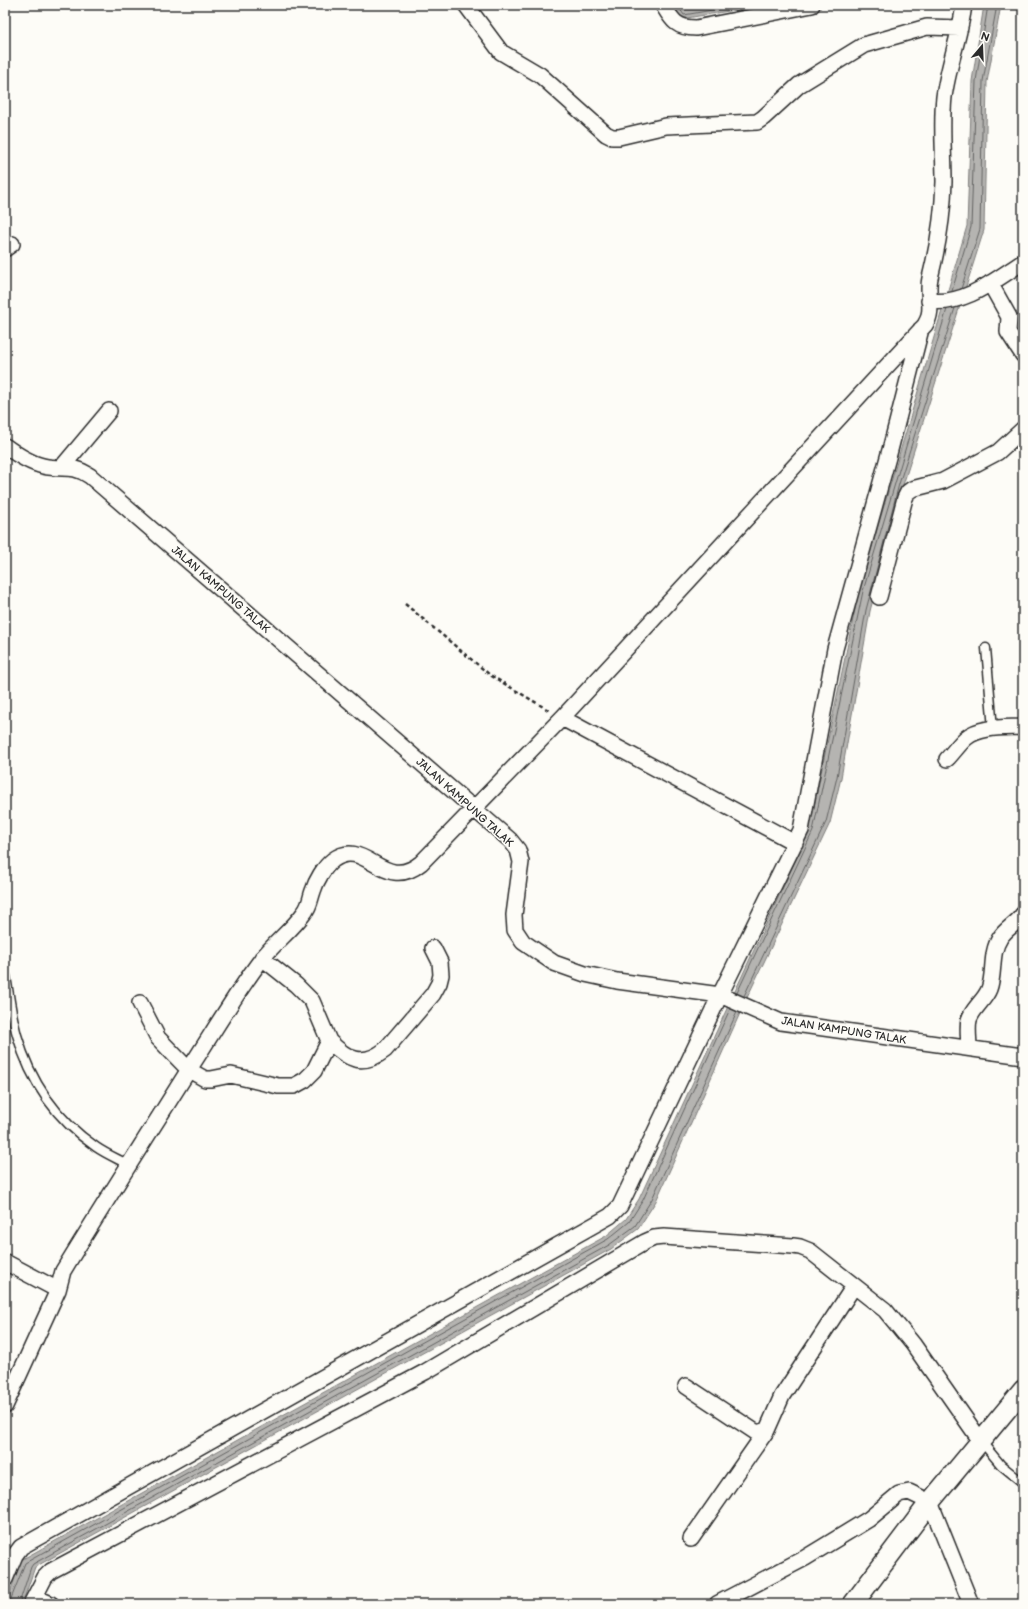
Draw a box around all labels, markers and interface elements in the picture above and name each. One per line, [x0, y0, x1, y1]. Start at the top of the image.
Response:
north arrow [962, 26, 1002, 66]
text: N [979, 30, 991, 45]
street label: JALAN KAMPUNG TALAK [169, 543, 273, 636]
street label: JALAN KAMPUNG TALAK [413, 755, 517, 850]
street label: JALAN KAMPUNG TALAK [781, 1014, 908, 1047]

